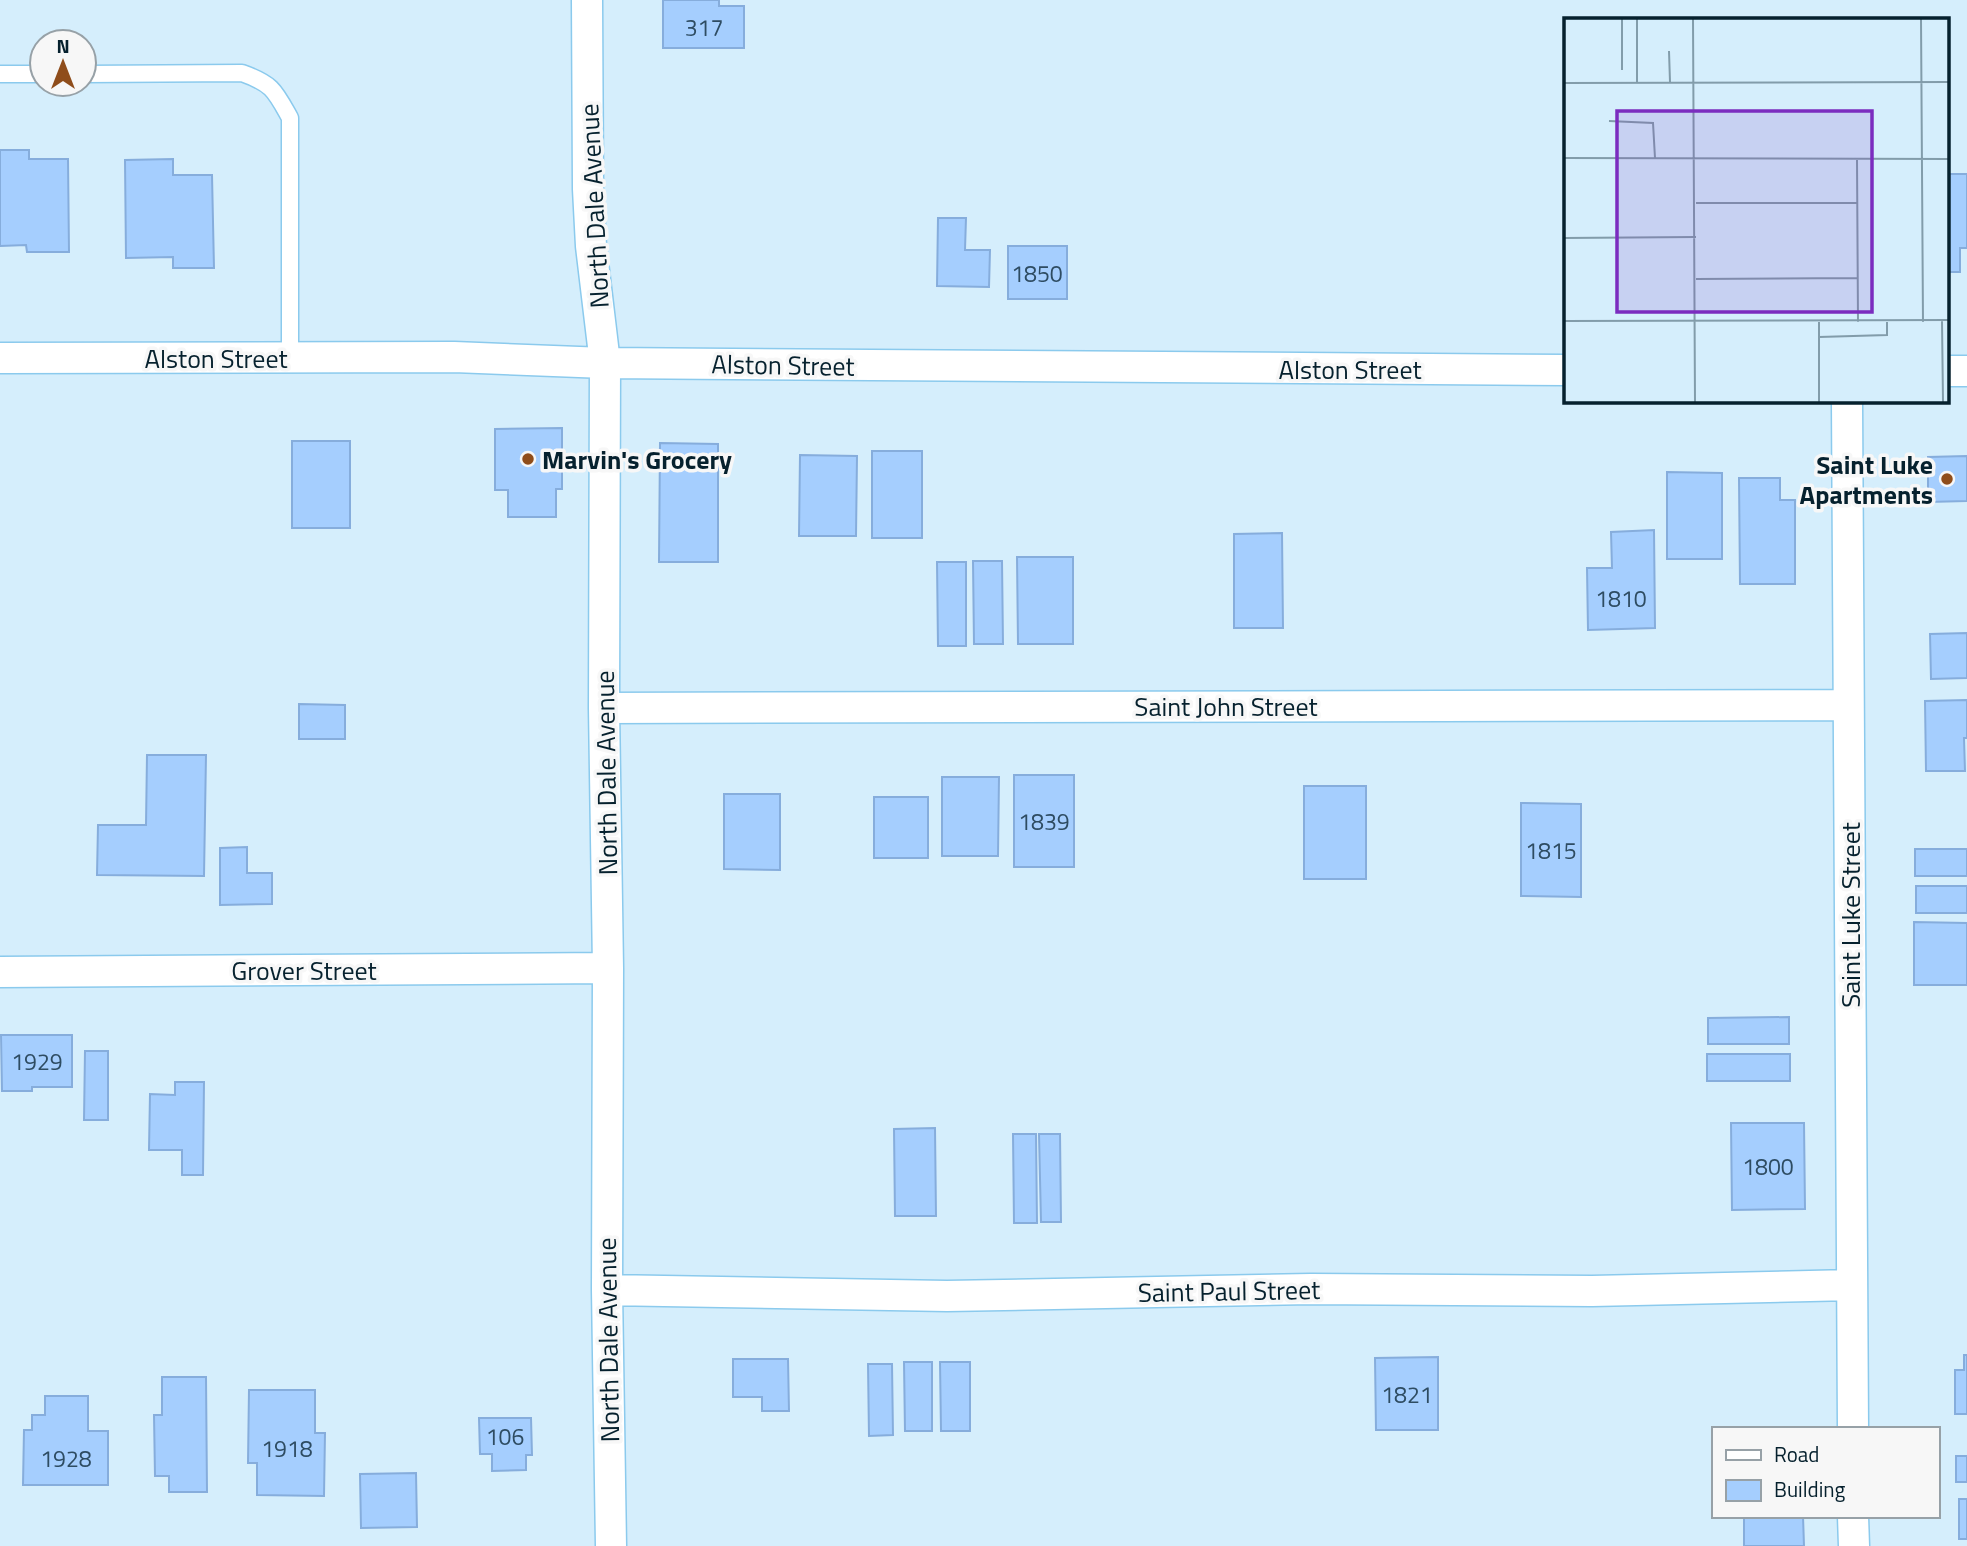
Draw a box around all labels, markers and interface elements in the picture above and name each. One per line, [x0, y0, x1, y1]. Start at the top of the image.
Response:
house number: 317 [685, 10, 723, 45]
inset map [1564, 18, 1950, 402]
north arrow [28, 28, 98, 98]
text: N [56, 31, 70, 60]
street label: North Dale Avenue [569, 103, 619, 309]
house number: 1850 [1011, 256, 1063, 291]
street label: Alston Street [144, 339, 288, 378]
street label: Alston Street [711, 344, 855, 386]
street label: Alston Street [1278, 350, 1422, 389]
place label: Marvin's Grocery [542, 440, 732, 479]
place label: Saint Luke Apartments [1800, 445, 1933, 514]
marker: Marvin's Grocery [520, 451, 536, 467]
marker: Saint Luke Apartments [1939, 471, 1955, 487]
house number: 1810 [1595, 581, 1647, 616]
street label: North Dale Avenue [585, 670, 627, 876]
street label: Saint John Street [1134, 687, 1318, 726]
house number: 1839 [1018, 804, 1070, 839]
street label: Saint Luke Street [1831, 822, 1870, 1008]
house number: 1815 [1525, 833, 1577, 868]
street label: Grover Street [231, 951, 377, 990]
house number: 1929 [11, 1044, 63, 1079]
house number: 1800 [1742, 1149, 1794, 1184]
street label: North Dale Avenue [587, 1237, 629, 1443]
street label: Saint Paul Street [1137, 1270, 1321, 1312]
house number: 1821 [1381, 1377, 1433, 1412]
house number: 106 [486, 1419, 524, 1454]
legend [1712, 1427, 1939, 1518]
house number: 1918 [261, 1431, 313, 1466]
text: Road [1774, 1438, 1819, 1470]
house number: 1928 [40, 1441, 92, 1476]
text: Building [1774, 1473, 1846, 1505]

